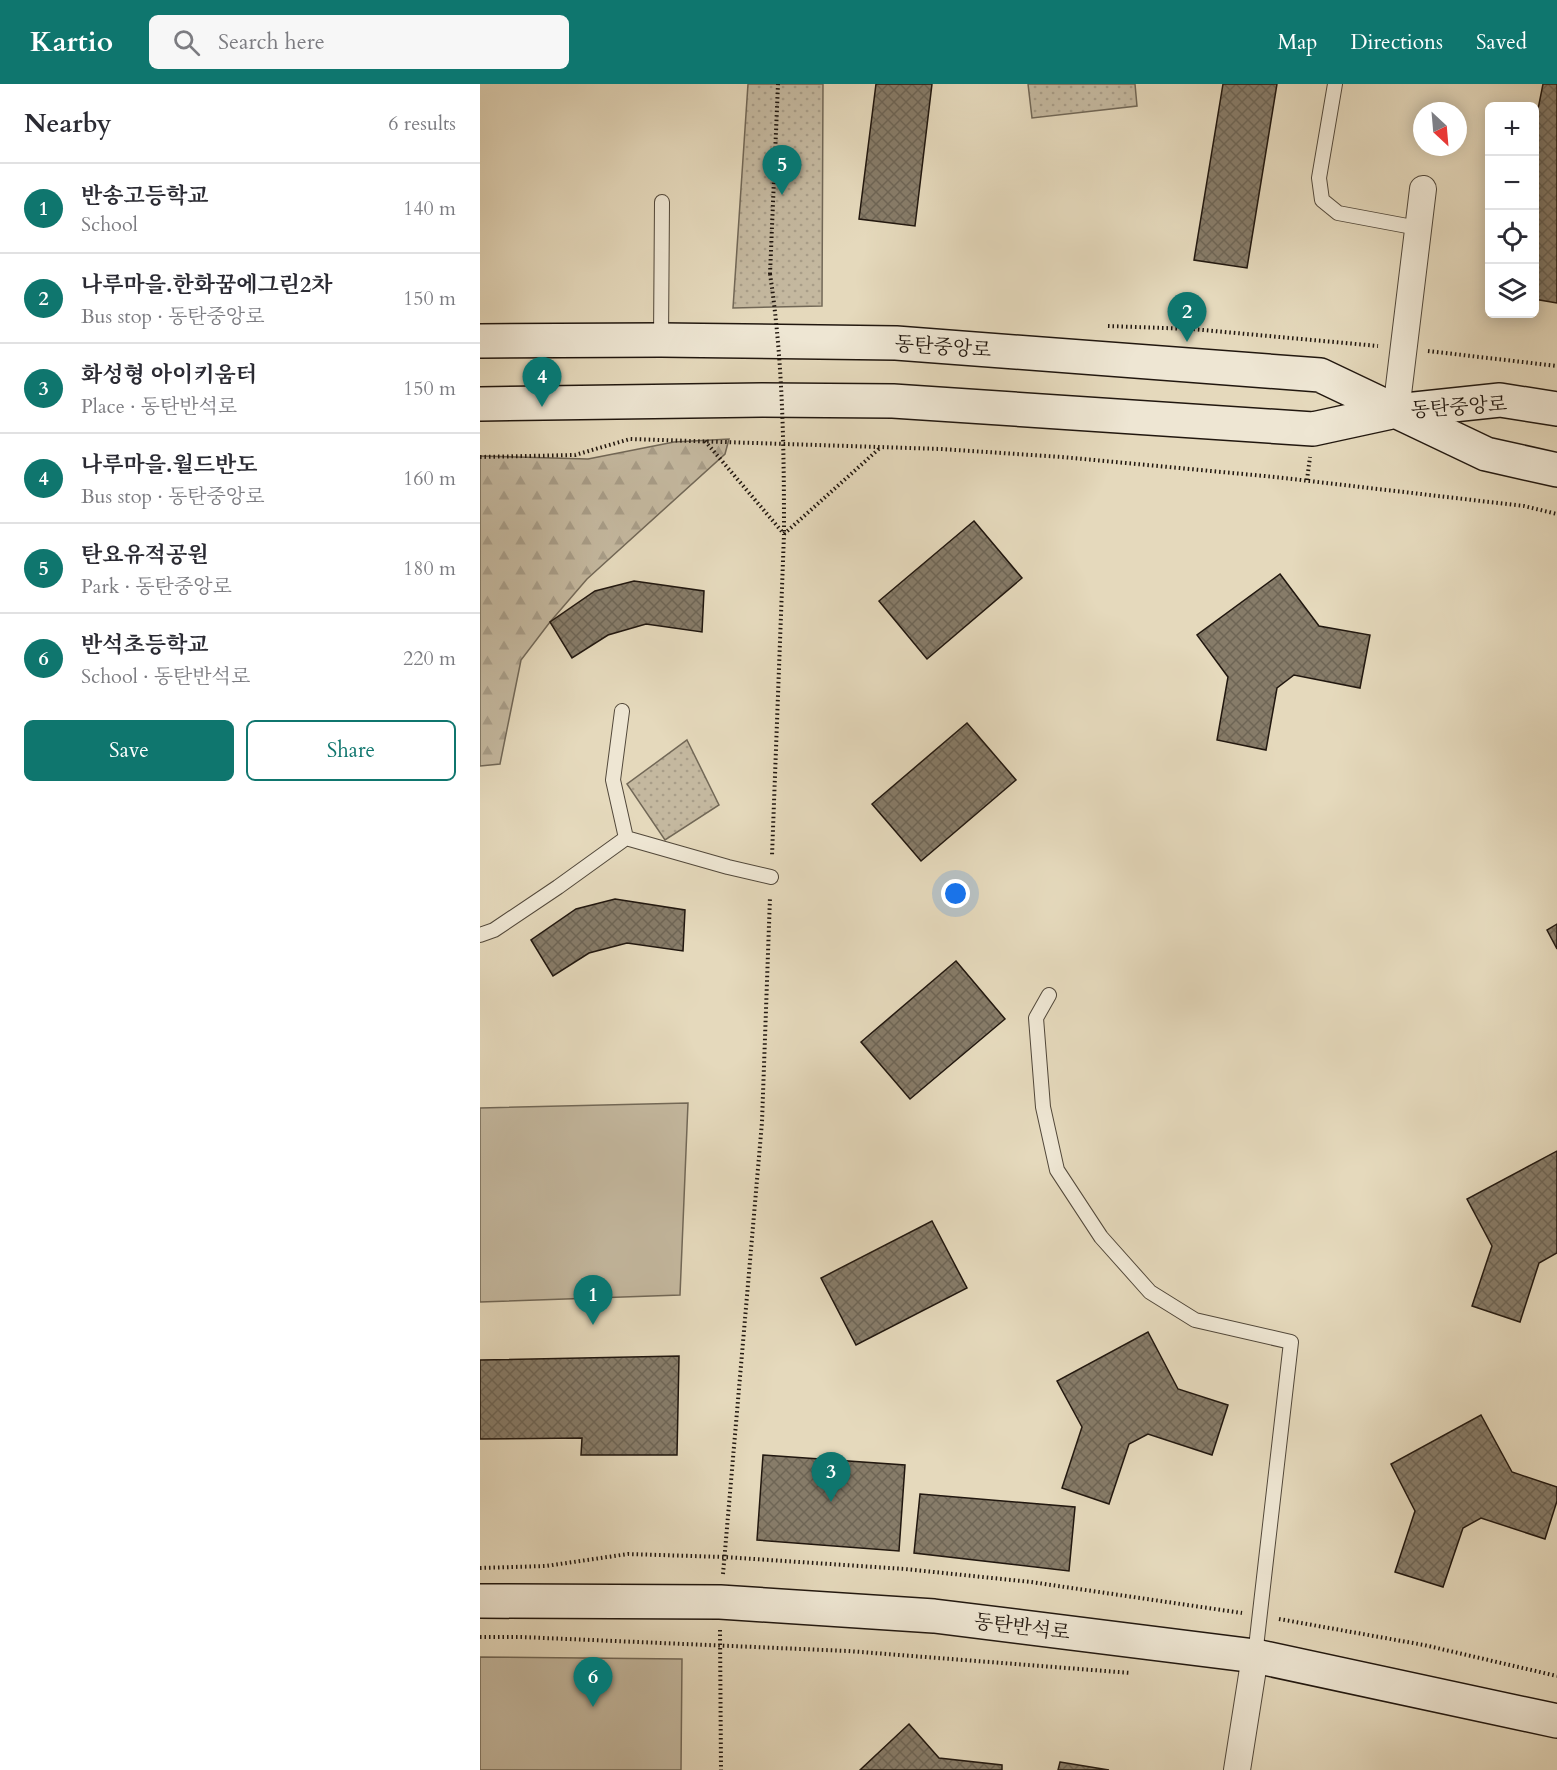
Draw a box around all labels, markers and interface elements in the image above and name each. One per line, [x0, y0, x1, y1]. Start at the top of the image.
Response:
search box [149, 15, 569, 69]
text: Kartio [30, 23, 113, 61]
icon: search [170, 26, 203, 59]
text: Search here [218, 27, 325, 57]
text: Map [1277, 28, 1317, 57]
text: Directions [1350, 28, 1443, 57]
text: Saved [1476, 28, 1527, 57]
north arrow [1413, 102, 1467, 156]
map controls [1485, 102, 1539, 318]
button: + [1485, 102, 1539, 156]
text: Nearby [24, 106, 112, 141]
text: 6 results [388, 110, 456, 137]
pin: 5 [762, 146, 802, 195]
button: − [1485, 156, 1539, 210]
text: 반송고등학교 [81, 181, 209, 211]
text: 1 [38, 195, 49, 222]
text: 140 m [403, 195, 456, 222]
button: locate [1485, 210, 1539, 264]
text: School [81, 211, 138, 238]
button: layers [1485, 264, 1539, 318]
text: 나루마을.한화꿈에그린2차 [81, 270, 332, 300]
text: 2 [38, 285, 49, 312]
text: 150 m [403, 285, 456, 312]
pin: 2 [1168, 292, 1206, 342]
text: Bus stop · 동탄중앙로 [81, 303, 265, 330]
street label: 동탄중앙로 [894, 330, 992, 364]
pin: 4 [522, 358, 562, 407]
text: 화성형 아이키움터 [81, 360, 257, 390]
text: 3 [38, 375, 49, 402]
text: 150 m [403, 375, 456, 402]
street label: 동탄중앙로 [1410, 390, 1508, 424]
text: Place · 동탄반석로 [81, 393, 237, 420]
text: 나루마을.월드반도 [81, 450, 257, 480]
text: 4 [38, 465, 49, 492]
text: 160 m [403, 465, 456, 492]
text: Bus stop · 동탄중앙로 [81, 483, 265, 510]
text: 탄요유적공원 [81, 540, 209, 570]
text: 5 [38, 555, 49, 582]
text: 180 m [403, 555, 456, 582]
text: Park · 동탄중앙로 [81, 573, 232, 600]
text: 반석초등학교 [81, 630, 209, 660]
text: 6 [38, 645, 49, 672]
text: 220 m [403, 645, 456, 672]
text: School · 동탄반석로 [81, 663, 250, 690]
button: Save [24, 720, 234, 781]
button: Share [246, 720, 456, 781]
your location [941, 879, 970, 908]
pin: 1 [574, 1276, 612, 1325]
pin: 3 [812, 1452, 850, 1502]
street label: 동탄반석로 [972, 1608, 1072, 1646]
pin: 6 [574, 1658, 612, 1707]

